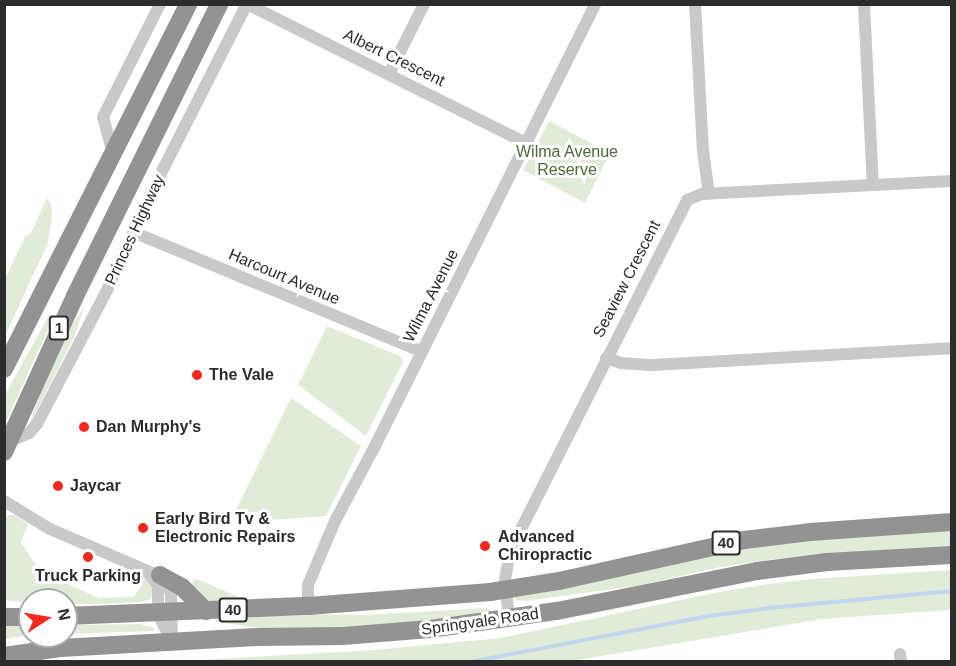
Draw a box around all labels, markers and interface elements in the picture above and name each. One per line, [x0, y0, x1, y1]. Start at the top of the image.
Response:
street label: Albert Crescent [340, 25, 448, 91]
park label: Wilma Avenue Reserve [516, 142, 618, 180]
street label: Princes Highway [101, 172, 169, 288]
street label: Seaview Crescent [589, 217, 665, 341]
street label: Harcourt Avenue [225, 245, 343, 309]
street label: Wilma Avenue [399, 246, 463, 346]
road number: 1 [48, 316, 70, 340]
place label: The Vale [209, 365, 274, 385]
marker: The Vale [190, 368, 204, 382]
place label: Dan Murphy's [96, 417, 201, 437]
marker: Dan Murphy's [77, 420, 91, 434]
place label: Jaycar [70, 476, 121, 496]
marker: Jaycar [51, 479, 65, 493]
place label: Early Bird Tv & Electronic Repairs [155, 509, 296, 547]
marker: Early Bird Tv & Electronic Repairs [136, 521, 150, 535]
place label: Advanced Chiropractic [498, 527, 592, 565]
road number: 40 [711, 531, 741, 555]
marker: Advanced Chiropractic [476, 537, 494, 555]
marker: Truck Parking [81, 550, 95, 564]
place label: Truck Parking [35, 566, 141, 586]
north arrow [18, 588, 78, 648]
road number: 40 [218, 598, 248, 622]
street label: Springvale Road [420, 604, 540, 640]
text: N [55, 607, 74, 622]

